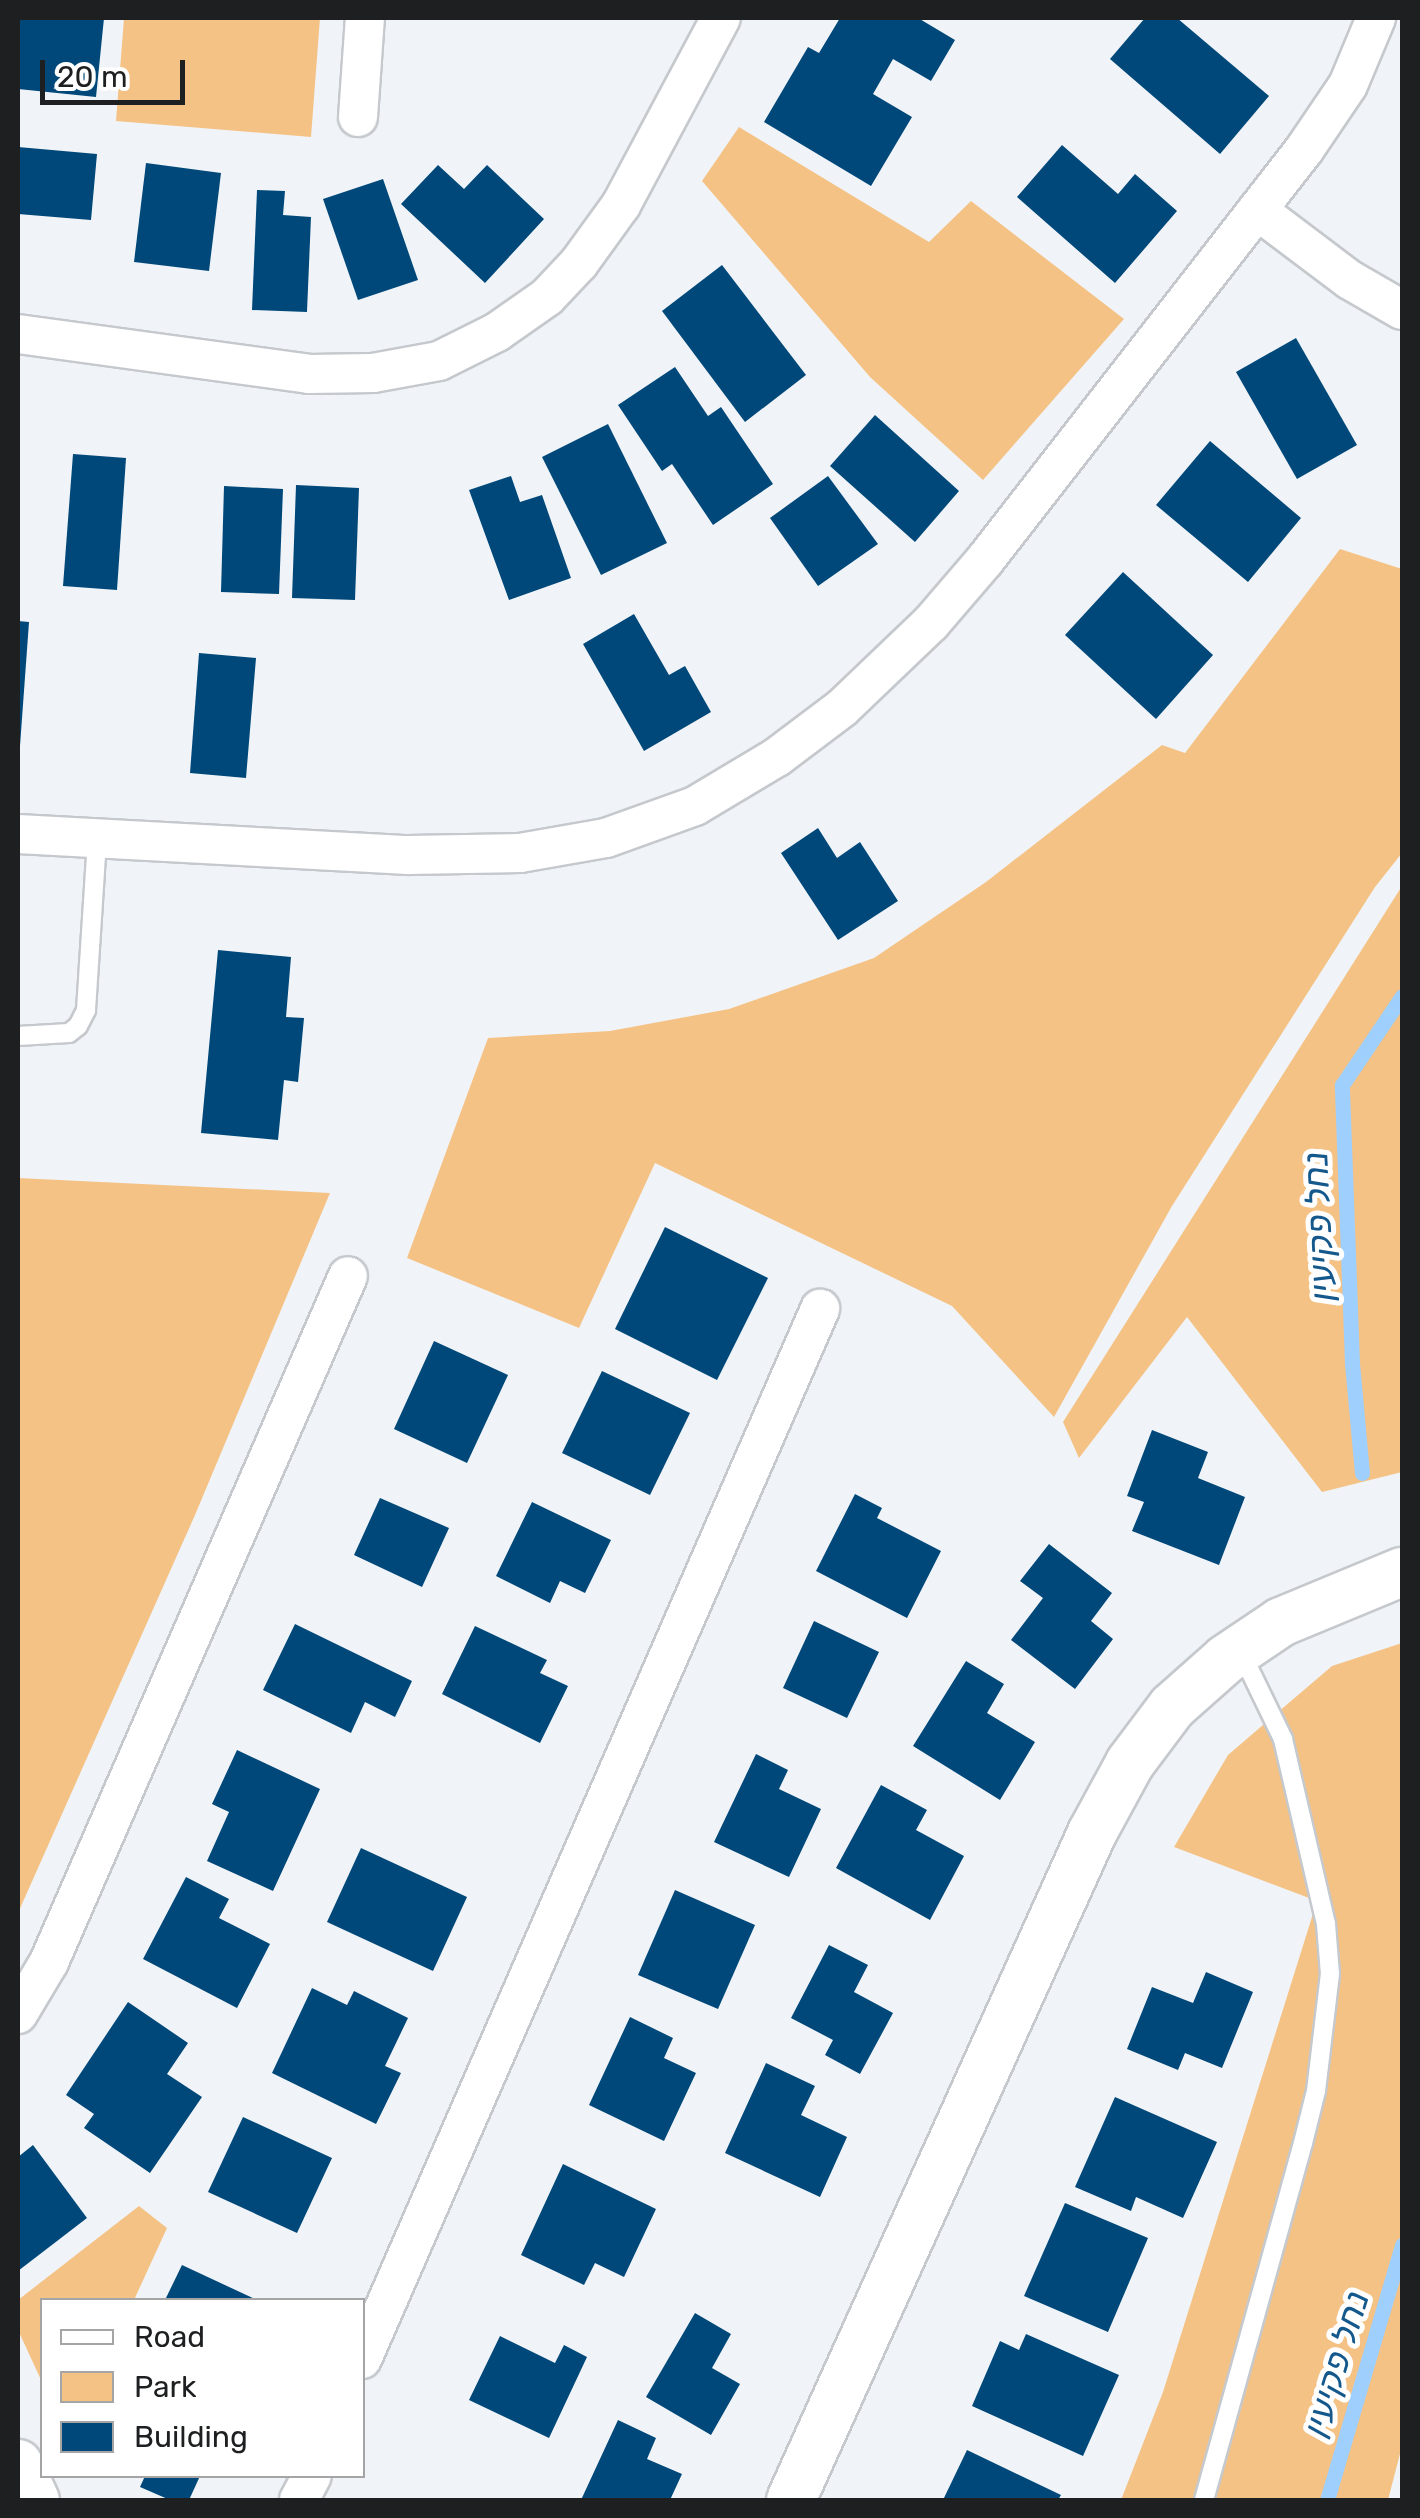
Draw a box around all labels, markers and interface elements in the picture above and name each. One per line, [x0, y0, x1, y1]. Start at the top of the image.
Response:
scale bar [45, 40, 190, 102]
text: 20 m [57, 59, 128, 95]
water label: נחל פקיעין [1294, 1151, 1344, 1303]
water label: נחל פקיעין [1294, 2286, 1378, 2442]
legend [40, 2298, 365, 2478]
text: Road [134, 2319, 205, 2355]
text: Park [134, 2369, 196, 2405]
text: Building [134, 2419, 248, 2455]

